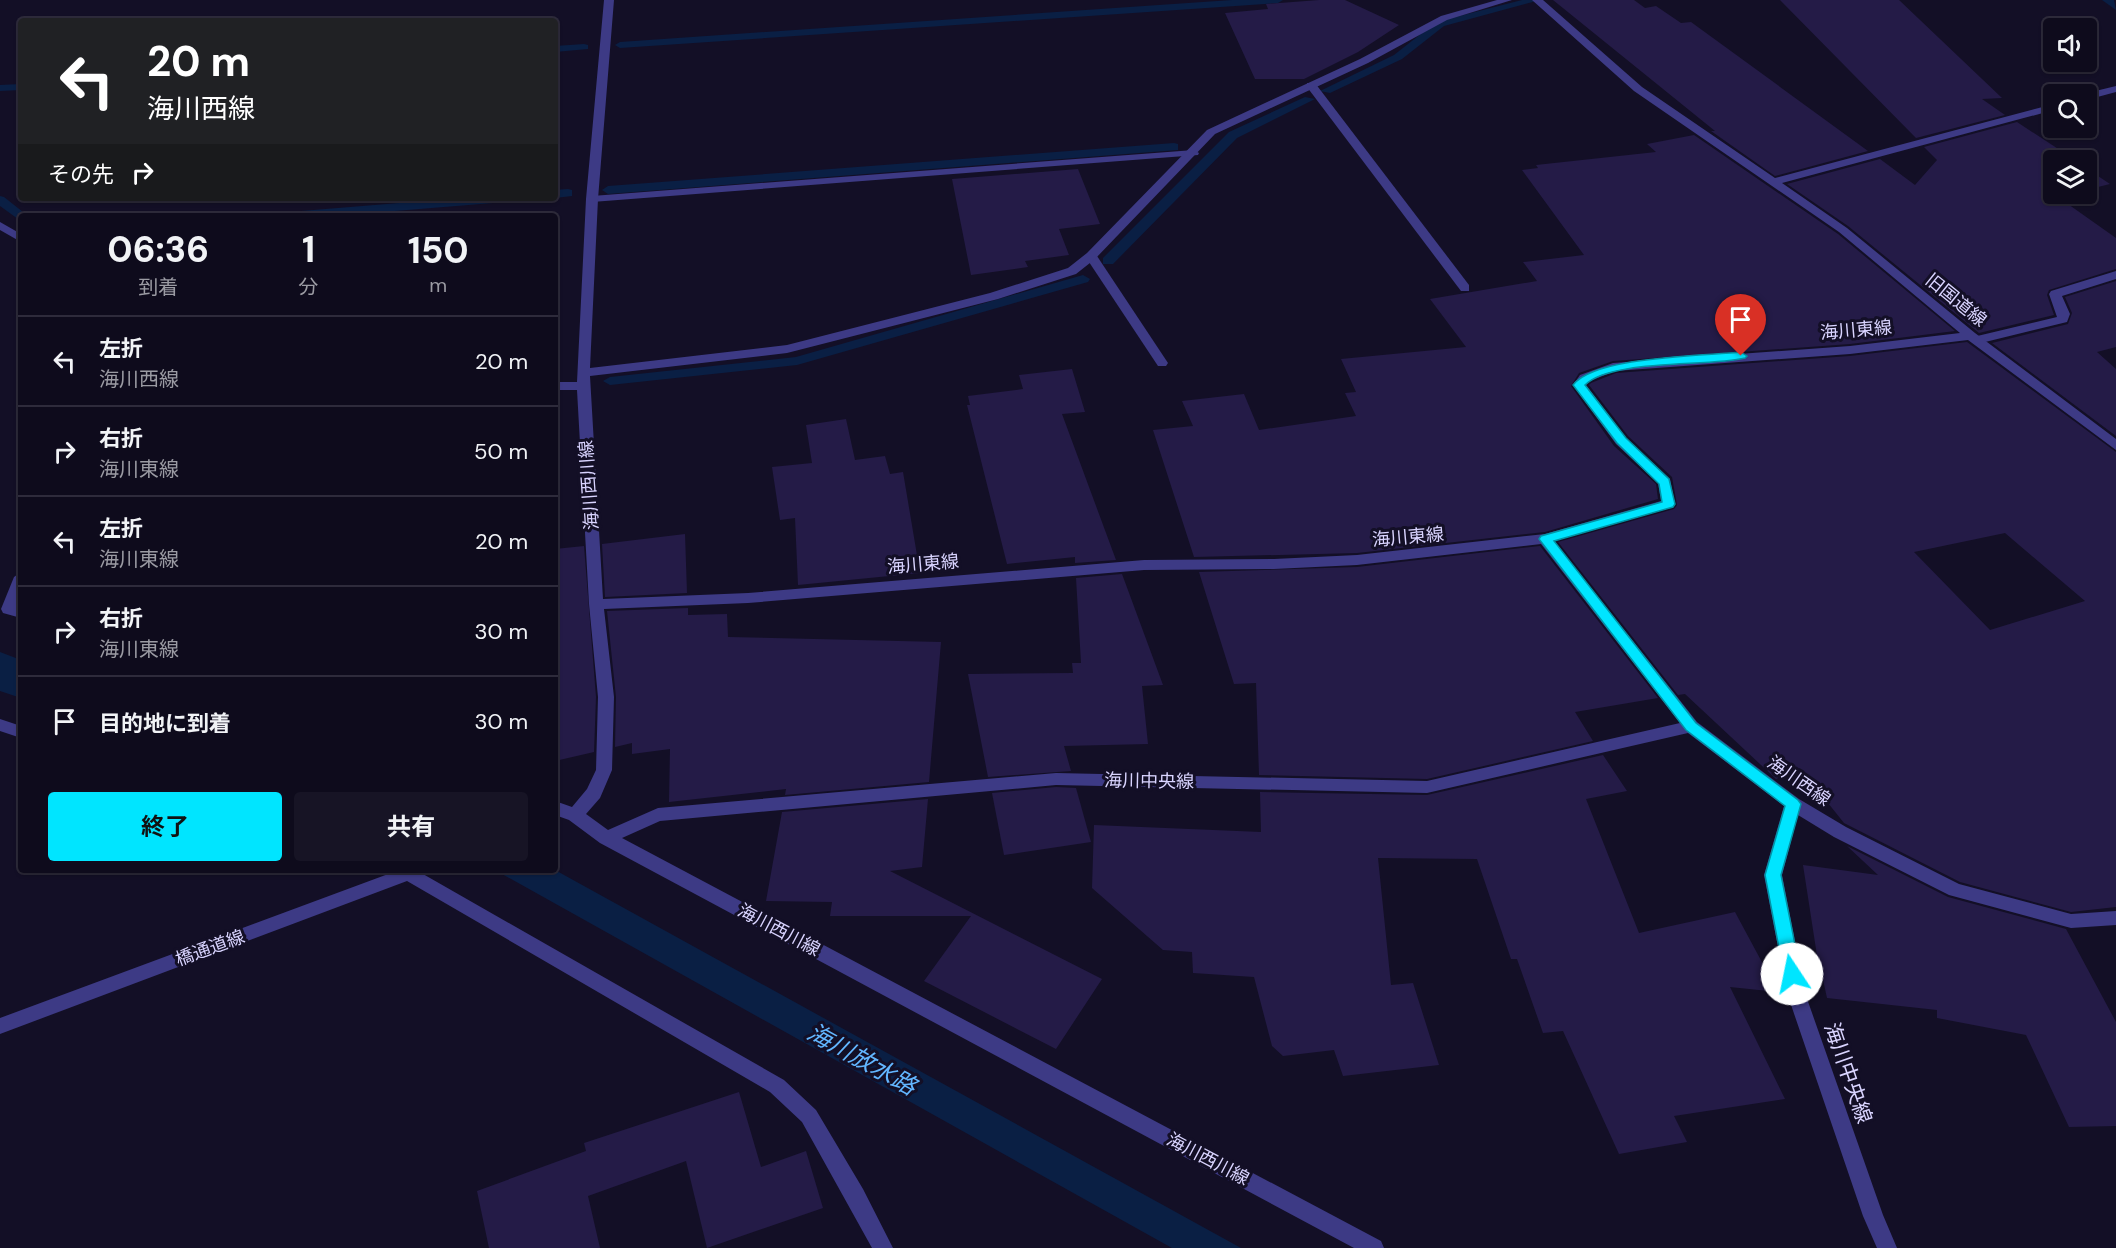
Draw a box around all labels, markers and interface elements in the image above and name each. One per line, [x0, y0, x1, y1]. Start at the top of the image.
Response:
map controls [2043, 18, 2097, 204]
button: sound [2043, 18, 2097, 72]
text: 20 m [147, 34, 250, 89]
icon: left [48, 42, 126, 120]
button: search [2043, 84, 2097, 138]
text: 海川西線 [147, 91, 255, 126]
button: layers [2043, 150, 2097, 204]
icon: right [126, 156, 159, 189]
text: その先 [48, 160, 114, 189]
text: 06:36 [107, 226, 209, 273]
text: 1 [302, 226, 315, 273]
text: 150 [408, 227, 469, 274]
street label: 旧国道線 [1920, 268, 1992, 332]
text: m [429, 272, 447, 298]
text: 到着 [138, 274, 178, 300]
text: 分 [298, 274, 318, 300]
pin [1715, 294, 1766, 356]
icon: arrive [1724, 303, 1757, 336]
street label: 海川東線 [1819, 315, 1893, 345]
text: 左折 [99, 334, 143, 363]
icon: left [48, 345, 81, 378]
text: 20 m [475, 347, 528, 376]
text: 海川西線 [99, 366, 179, 392]
text: 右折 [99, 424, 143, 453]
icon: right [48, 435, 81, 468]
text: 50 m [474, 437, 528, 466]
street label: 海川西川線 [574, 439, 604, 531]
text: 海川東線 [99, 456, 179, 482]
text: 左折 [99, 514, 143, 543]
street label: 海川東線 [1371, 522, 1445, 552]
icon: left [48, 525, 81, 558]
text: 20 m [475, 527, 528, 556]
text: 海川東線 [99, 546, 179, 572]
street label: 海川東線 [886, 549, 960, 579]
text: 右折 [99, 604, 143, 633]
icon: right [48, 615, 81, 648]
text: 30 m [474, 617, 528, 646]
text: 海川東線 [99, 636, 179, 662]
icon: arrive [48, 705, 81, 738]
text: 30 m [474, 707, 528, 736]
text: 目的地に到着 [99, 709, 231, 738]
street label: 海川西線 [1763, 751, 1835, 811]
street label: 海川中央線 [1104, 768, 1194, 794]
button: 終了 [48, 792, 282, 861]
button: 共有 [294, 792, 528, 861]
street label: 海川西川線 [734, 898, 824, 962]
street label: 橋通道線 [172, 924, 248, 972]
position arrow [1760, 942, 1824, 1006]
water label: 海川放水路 [802, 1016, 924, 1103]
street label: 海川中央線 [1818, 1019, 1878, 1127]
street label: 海川西川線 [1163, 1127, 1253, 1191]

